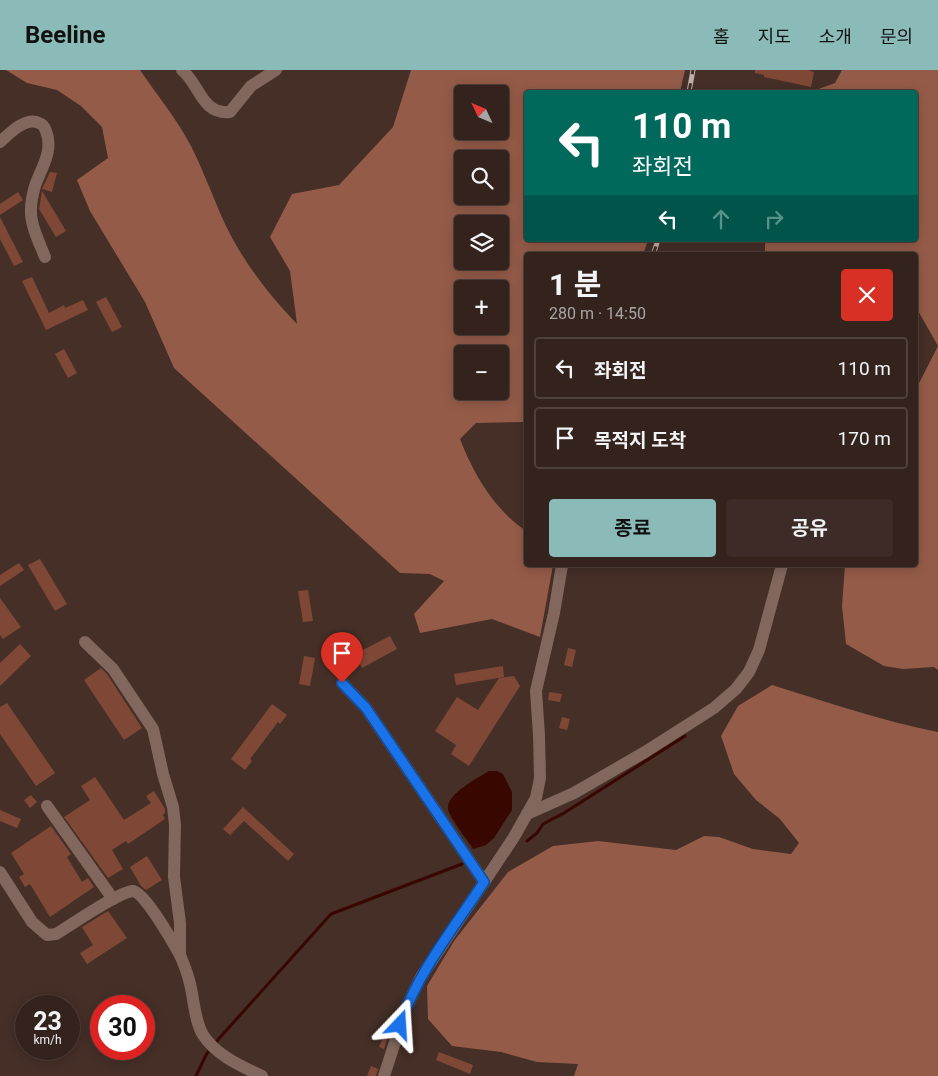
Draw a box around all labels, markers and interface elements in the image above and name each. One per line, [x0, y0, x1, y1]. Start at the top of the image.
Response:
text: Beeline [25, 21, 105, 49]
text: 홈 [713, 26, 730, 47]
text: 지도 [758, 26, 791, 47]
text: 소개 [819, 26, 852, 47]
text: 문의 [880, 26, 913, 47]
north arrow [454, 85, 509, 140]
map controls [454, 85, 509, 400]
text: 110 m [632, 106, 731, 147]
icon: left [549, 110, 614, 175]
button: search [454, 150, 509, 205]
text: 좌회전 [632, 154, 693, 179]
icon: left [654, 205, 682, 233]
icon: ahead [707, 205, 735, 233]
icon: right [760, 205, 788, 233]
button: layers [454, 215, 509, 270]
text: 1 분 [549, 267, 601, 302]
button: close [841, 269, 893, 321]
button: + [454, 280, 509, 335]
text: 280 m · 14:50 [549, 304, 646, 323]
button: − [454, 345, 509, 400]
icon: left [551, 354, 579, 382]
text: 110 m [838, 357, 891, 380]
text: 좌회전 [594, 359, 646, 382]
icon: arrive [551, 424, 579, 452]
text: 170 m [838, 427, 891, 450]
text: 목적지 도착 [594, 429, 686, 452]
button: 종료 [549, 499, 716, 557]
button: 공유 [726, 499, 893, 557]
pin [321, 632, 363, 683]
icon: arrive [328, 639, 356, 667]
speed limit sign: 30 [90, 995, 155, 1060]
position arrow [373, 998, 425, 1050]
text: 23 [33, 1007, 62, 1036]
text: km/h [33, 1033, 62, 1047]

